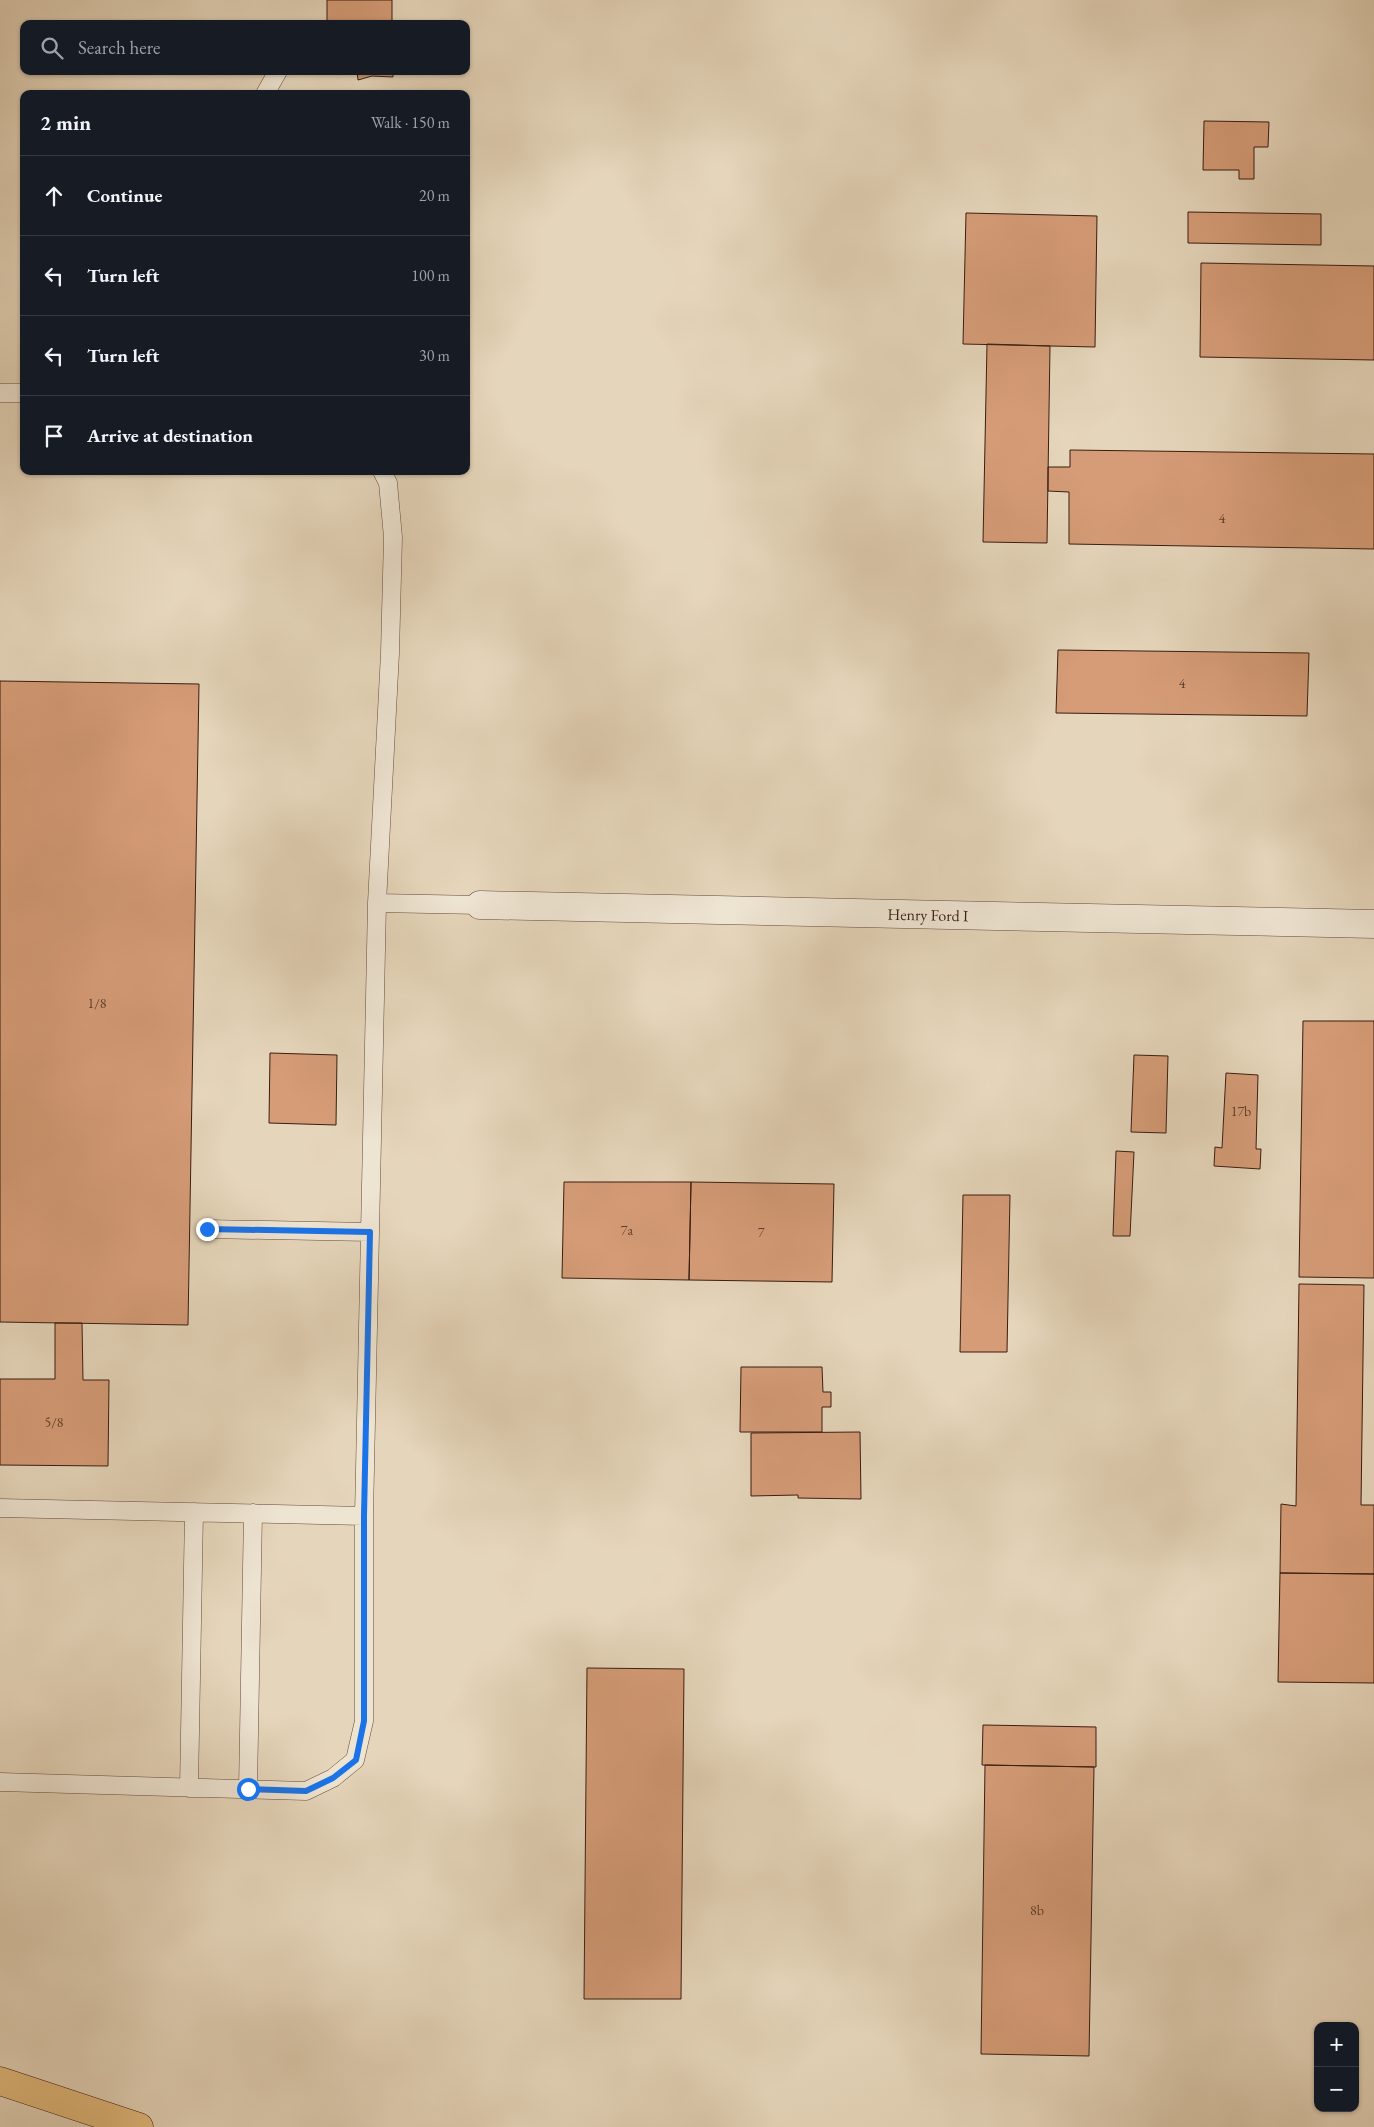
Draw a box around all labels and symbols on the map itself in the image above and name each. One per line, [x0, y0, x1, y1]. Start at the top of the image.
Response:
house number: 4 [1219, 509, 1226, 527]
house number: 4 [1179, 674, 1186, 692]
street label: Henry Ford I [887, 903, 969, 926]
house number: 1/8 [87, 994, 107, 1012]
house number: 17b [1231, 1102, 1251, 1120]
route end [196, 1218, 219, 1241]
house number: 7a [621, 1221, 634, 1239]
house number: 7 [758, 1223, 765, 1241]
house number: 5/8 [44, 1413, 64, 1431]
route start [237, 1778, 260, 1801]
house number: 8b [1030, 1901, 1044, 1919]

